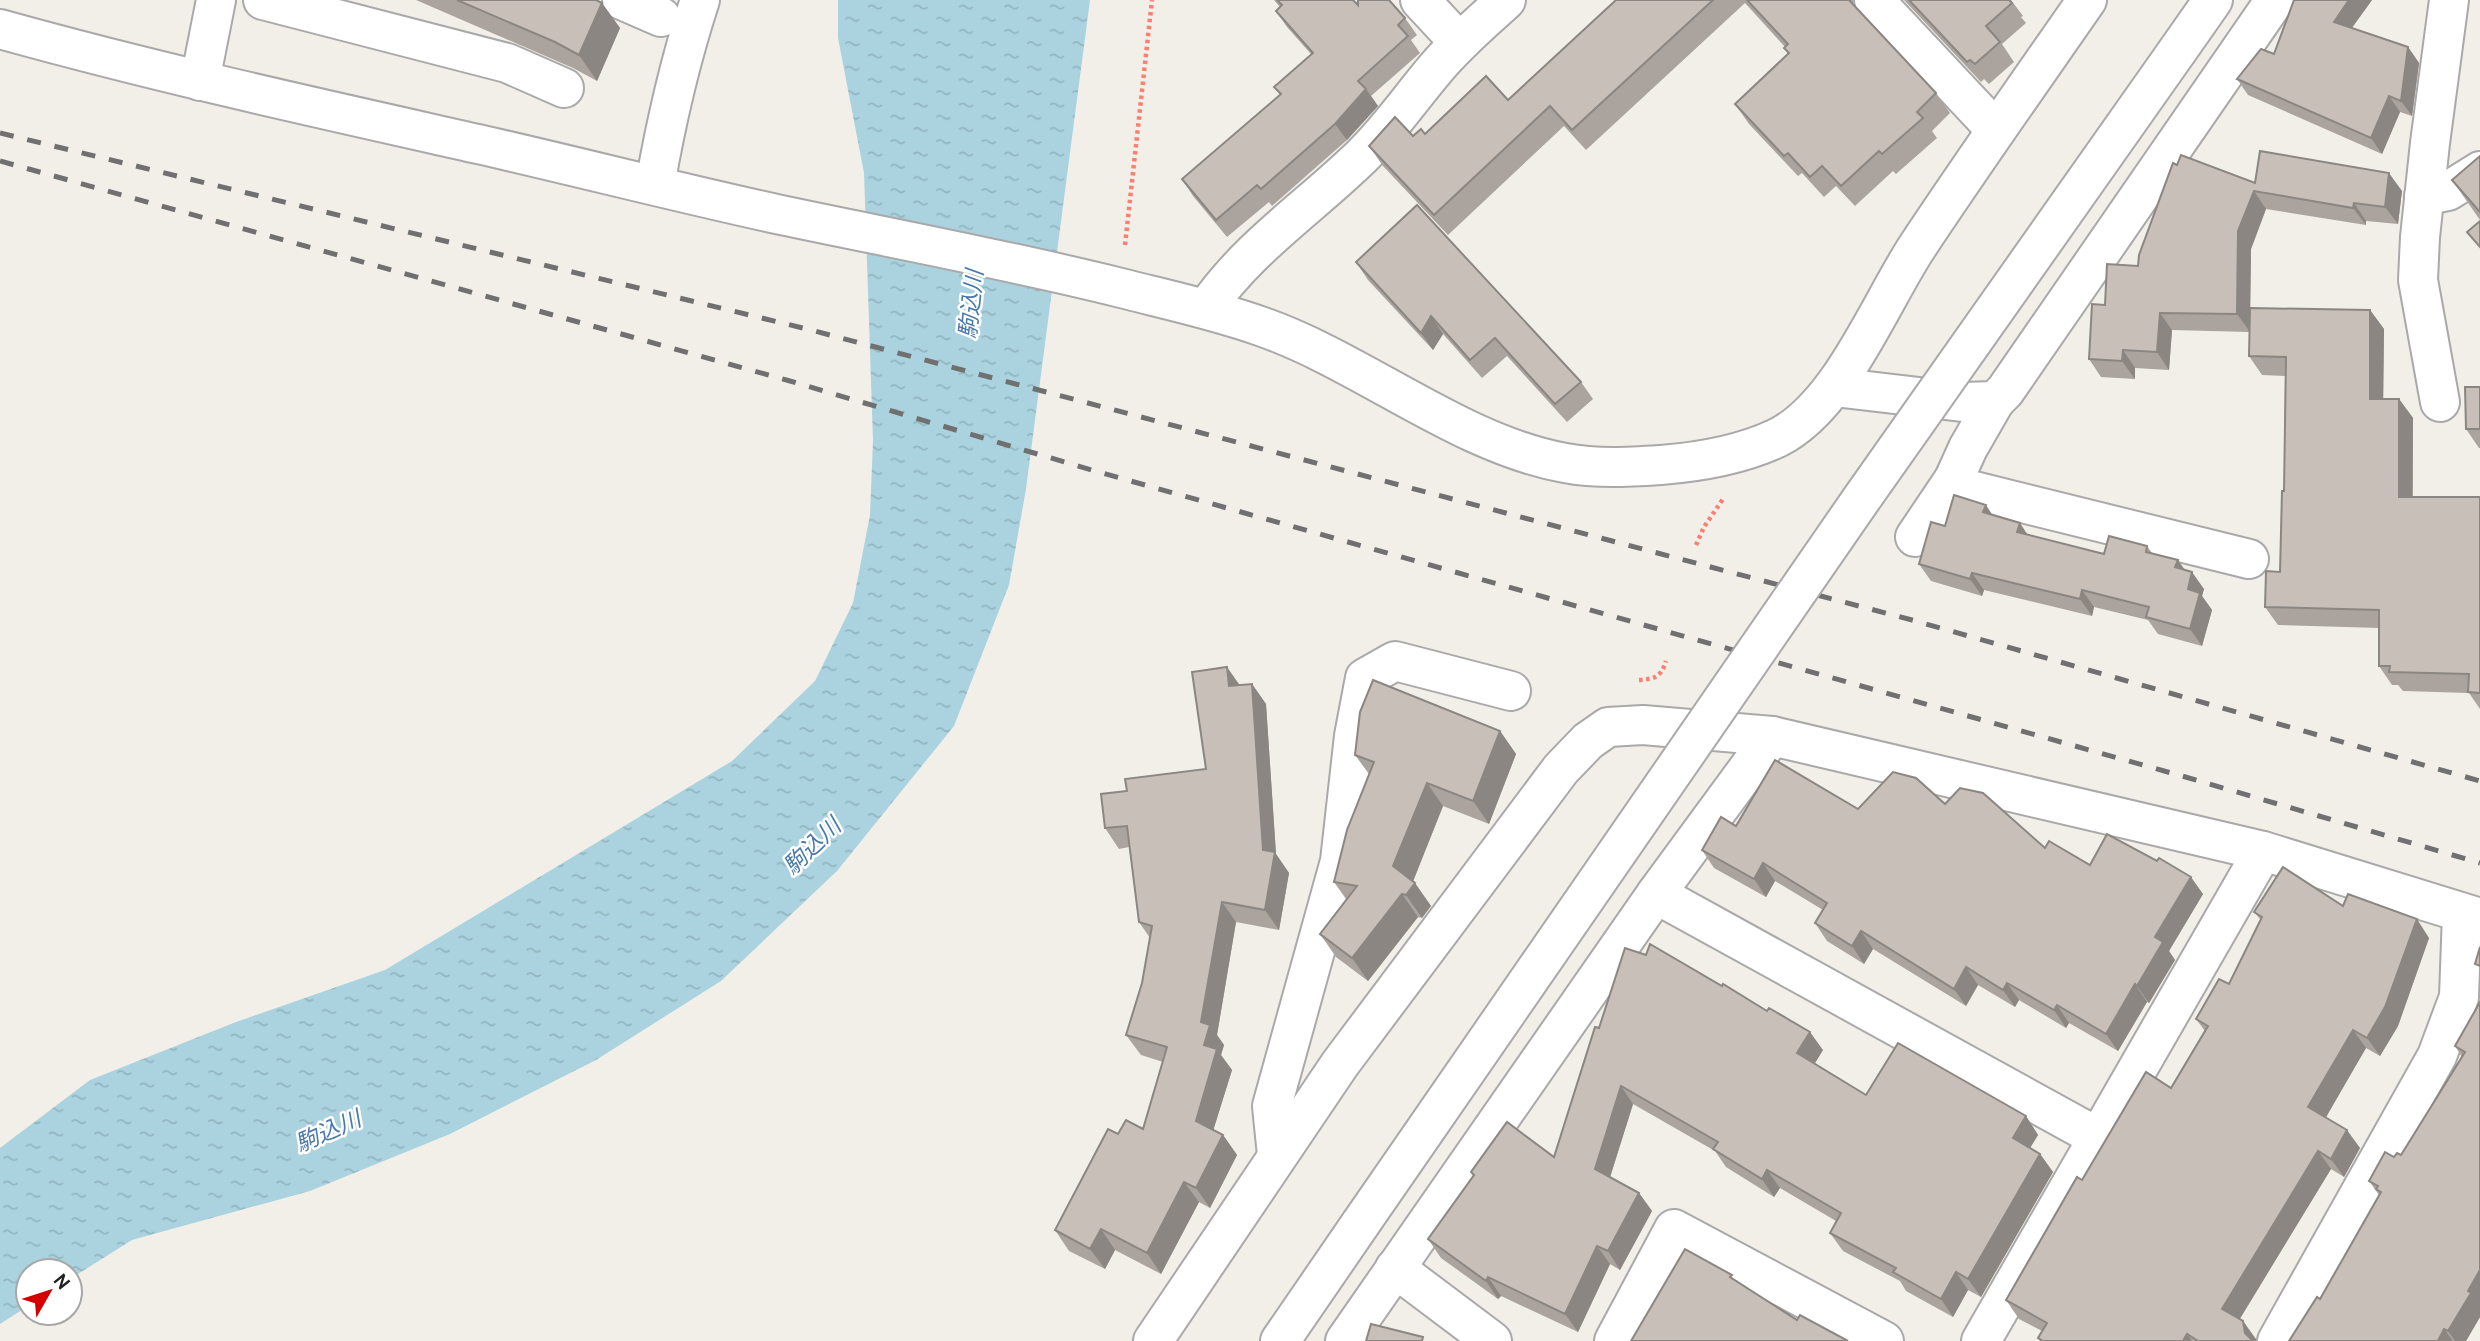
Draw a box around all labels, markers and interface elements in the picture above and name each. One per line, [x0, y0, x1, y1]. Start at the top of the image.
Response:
water label: 駒込川 [953, 265, 989, 340]
water label: 駒込川 [777, 810, 849, 880]
water label: 駒込川 [291, 1103, 368, 1158]
north arrow [14, 1257, 84, 1327]
text: N [49, 1269, 75, 1294]

